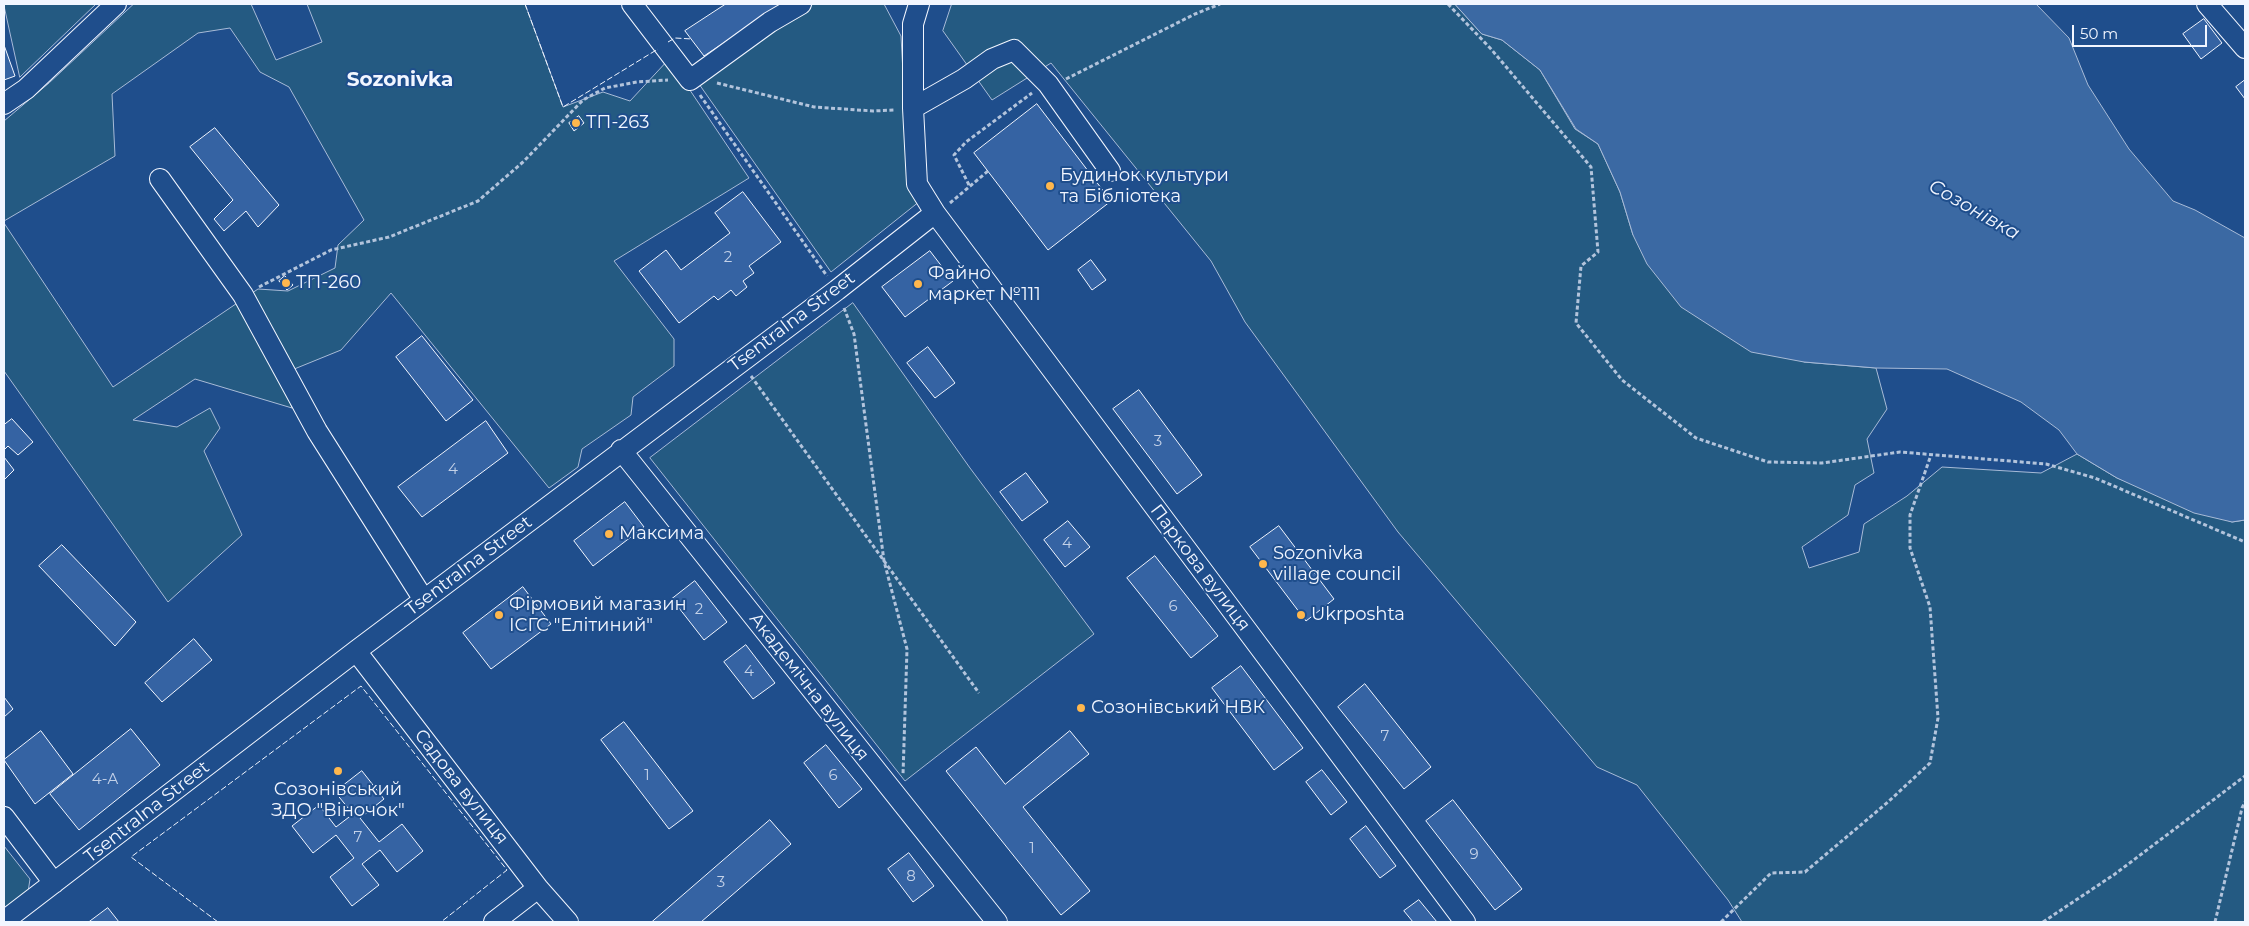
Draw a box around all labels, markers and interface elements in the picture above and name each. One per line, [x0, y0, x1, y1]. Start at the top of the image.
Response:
scale bar [2074, 15, 2209, 47]
text: 50 m [2080, 24, 2118, 43]
district label: Sozonivka [347, 68, 453, 92]
place label: ТП-263 [586, 112, 649, 134]
marker: ТП-263 [570, 117, 582, 129]
place label: Будинок культури та Бібліотека [1060, 165, 1229, 208]
water label: Созонівка [1924, 175, 2024, 245]
marker: Будинок культури та Бібліотека [1044, 180, 1056, 192]
house number: 2 [724, 249, 732, 267]
place label: Файно маркет №111 [928, 263, 1041, 306]
street label: Tsentralna Street [725, 267, 859, 377]
place label: ТП-260 [296, 272, 361, 294]
marker: ТП-260 [280, 277, 292, 289]
marker: Файно маркет №111 [912, 278, 924, 290]
house number: 3 [1154, 433, 1162, 451]
house number: 4 [448, 461, 458, 479]
street label: Паркова вулиця [1145, 500, 1255, 636]
street label: Tsentralna Street [402, 511, 536, 621]
place label: Максима [619, 523, 704, 545]
marker: Максима [603, 528, 615, 540]
house number: 4 [1062, 535, 1072, 553]
place label: Sozonivka village council [1273, 543, 1401, 586]
marker: Sozonivka village council [1257, 558, 1269, 570]
place label: Фірмовий магазин ІСГС "Елітиний" [509, 594, 687, 636]
house number: 6 [1168, 598, 1178, 616]
house number: 2 [695, 601, 703, 619]
place label: Ukrposhta [1311, 604, 1405, 626]
marker: Фірмовий магазин ІСГС "Елітиний" [493, 609, 505, 621]
street label: Академічна вулиця [745, 609, 873, 765]
marker: Ukrposhta [1295, 609, 1307, 621]
house number: 4 [744, 663, 754, 681]
place label: Созонівський НВК [1091, 697, 1265, 719]
marker: Созонівський НВК [1075, 702, 1087, 714]
street label: Садова вулиця [409, 725, 513, 849]
house number: 7 [1381, 728, 1389, 746]
street label: Tsentralna Street [80, 757, 214, 867]
marker: Созонівський ЗДО "Віночок" [332, 765, 344, 777]
house number: 1 [644, 767, 650, 785]
house number: 6 [828, 767, 838, 785]
house number: 4-А [92, 771, 118, 789]
place label: Созонівський ЗДО "Віночок" [271, 779, 405, 822]
house number: 7 [354, 829, 362, 847]
house number: 1 [1029, 840, 1035, 858]
house number: 9 [1469, 846, 1479, 864]
house number: 8 [906, 868, 916, 886]
house number: 3 [717, 874, 725, 892]

